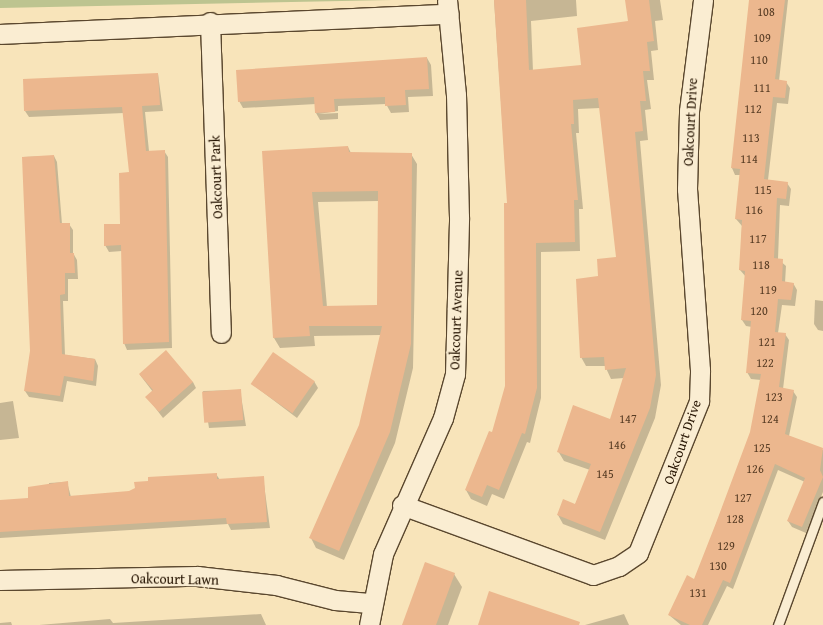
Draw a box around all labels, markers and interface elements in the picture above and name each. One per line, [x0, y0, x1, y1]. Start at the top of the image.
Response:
house number: 108 [757, 5, 775, 19]
house number: 109 [753, 31, 771, 45]
house number: 110 [750, 53, 768, 67]
street label: Oakcourt Drive [679, 77, 701, 167]
house number: 111 [753, 81, 771, 95]
house number: 112 [744, 102, 762, 116]
house number: 113 [742, 131, 760, 145]
street label: Oakcourt Park [206, 135, 226, 219]
house number: 114 [740, 152, 758, 166]
house number: 115 [754, 183, 772, 197]
house number: 116 [745, 203, 763, 217]
house number: 117 [749, 232, 767, 246]
house number: 118 [752, 258, 770, 272]
street label: Oakcourt Avenue [446, 270, 466, 370]
house number: 119 [759, 283, 777, 297]
house number: 120 [750, 304, 768, 318]
house number: 121 [758, 335, 776, 349]
house number: 122 [756, 356, 774, 370]
house number: 123 [765, 390, 783, 404]
street label: Oakcourt Drive [660, 397, 704, 487]
house number: 147 [619, 412, 637, 426]
house number: 124 [761, 412, 779, 426]
house number: 146 [608, 438, 626, 452]
house number: 125 [753, 441, 771, 455]
house number: 126 [746, 462, 764, 476]
house number: 145 [596, 467, 614, 481]
house number: 127 [734, 491, 752, 505]
house number: 128 [726, 512, 744, 526]
house number: 129 [717, 539, 735, 553]
house number: 130 [709, 559, 727, 573]
street label: Oakcourt Lawn [131, 570, 219, 588]
house number: 131 [689, 586, 707, 600]

